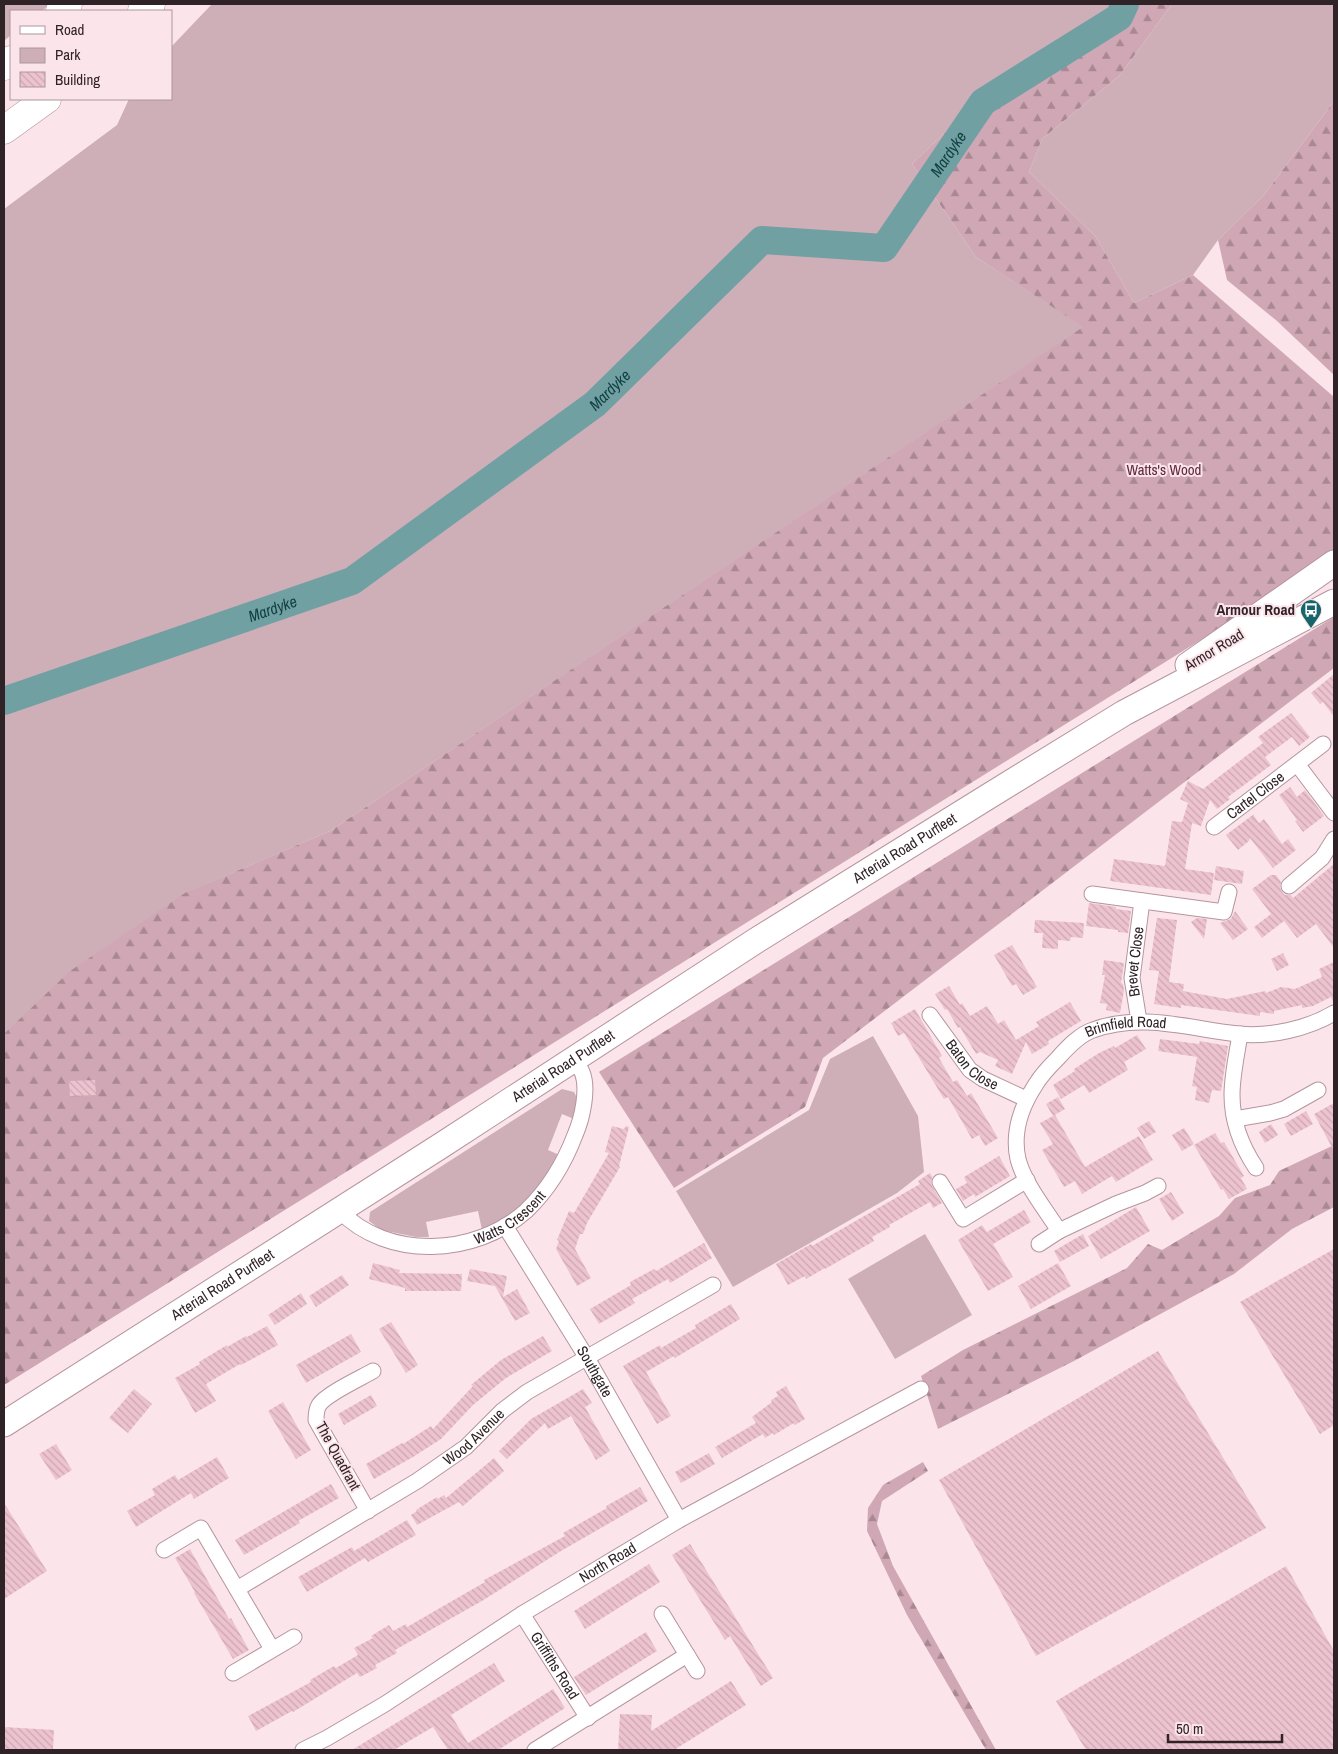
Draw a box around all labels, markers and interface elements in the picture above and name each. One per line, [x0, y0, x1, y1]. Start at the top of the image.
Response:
legend [10, 10, 172, 100]
text: Road [55, 19, 84, 40]
text: Park [55, 44, 81, 65]
text: Building [55, 69, 100, 90]
water label: Mardyke [925, 127, 971, 181]
water label: Mardyke [584, 364, 635, 415]
park label: Watts's Wood [1127, 459, 1201, 480]
water label: Mardyke [245, 590, 300, 627]
bus stop icon: Armour Road [1299, 598, 1323, 629]
place label: Armour Road [1216, 599, 1295, 620]
street label: Armor Road [1179, 623, 1248, 676]
street label: Cartel Close [1222, 766, 1288, 824]
street label: Arterial Road Purfleet [848, 807, 961, 889]
street label: Brevet Close [1121, 925, 1149, 998]
street label: Brimfield Road [1081, 1011, 1167, 1042]
street label: Arterial Road Purfleet [507, 1024, 619, 1107]
street label: Baton Close [941, 1035, 1002, 1095]
street label: Watts Crescent [471, 1186, 551, 1249]
street label: Arterial Road Purfleet [166, 1243, 278, 1326]
street label: Southgate [572, 1342, 618, 1401]
street label: Wood Avenue [439, 1403, 509, 1470]
street label: The Quadrant [311, 1417, 366, 1495]
street label: North Road [575, 1537, 640, 1587]
street label: Griffiths Road [526, 1627, 584, 1703]
scale bar [1168, 1712, 1282, 1744]
text: 50 m [1176, 1718, 1203, 1739]

